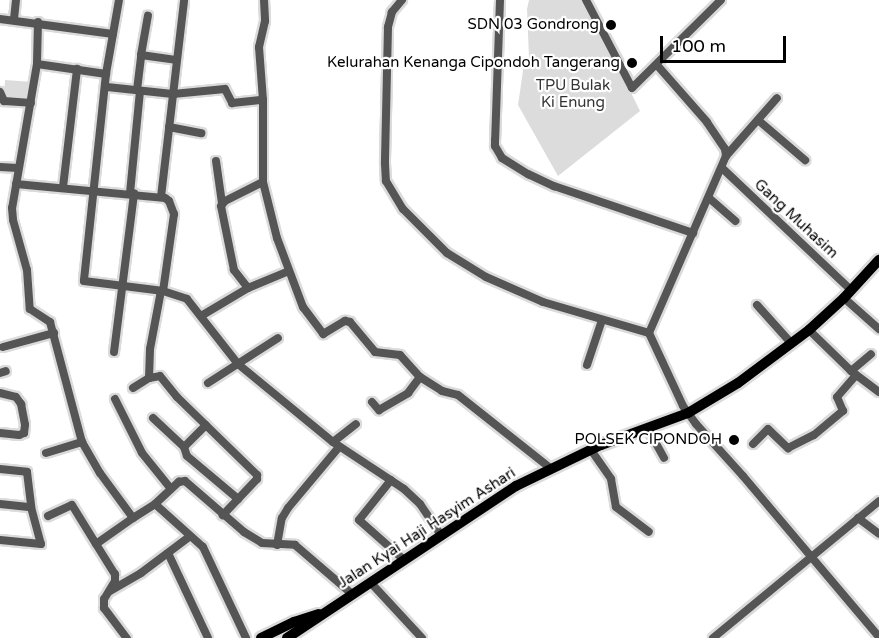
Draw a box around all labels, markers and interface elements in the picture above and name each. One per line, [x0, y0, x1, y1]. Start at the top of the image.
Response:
place label: SDN 03 Gondrong [467, 16, 599, 34]
marker: SDN 03 Gondrong [604, 18, 618, 32]
scale bar [663, 24, 789, 62]
text: 100 m [671, 35, 726, 57]
place label: Kelurahan Kenanga Cipondoh Tangerang [327, 54, 620, 72]
marker: Kelurahan Kenanga Cipondoh Tangerang [625, 56, 639, 70]
park label: TPU Bulak Ki Enung [536, 76, 610, 111]
street label: Gang Muhasim [750, 176, 842, 262]
place label: POLSEK CIPONDOH [575, 431, 722, 449]
marker: POLSEK CIPONDOH [727, 433, 741, 447]
street label: Jalan Kyai Haji Hasyim Ashari [335, 464, 519, 592]

